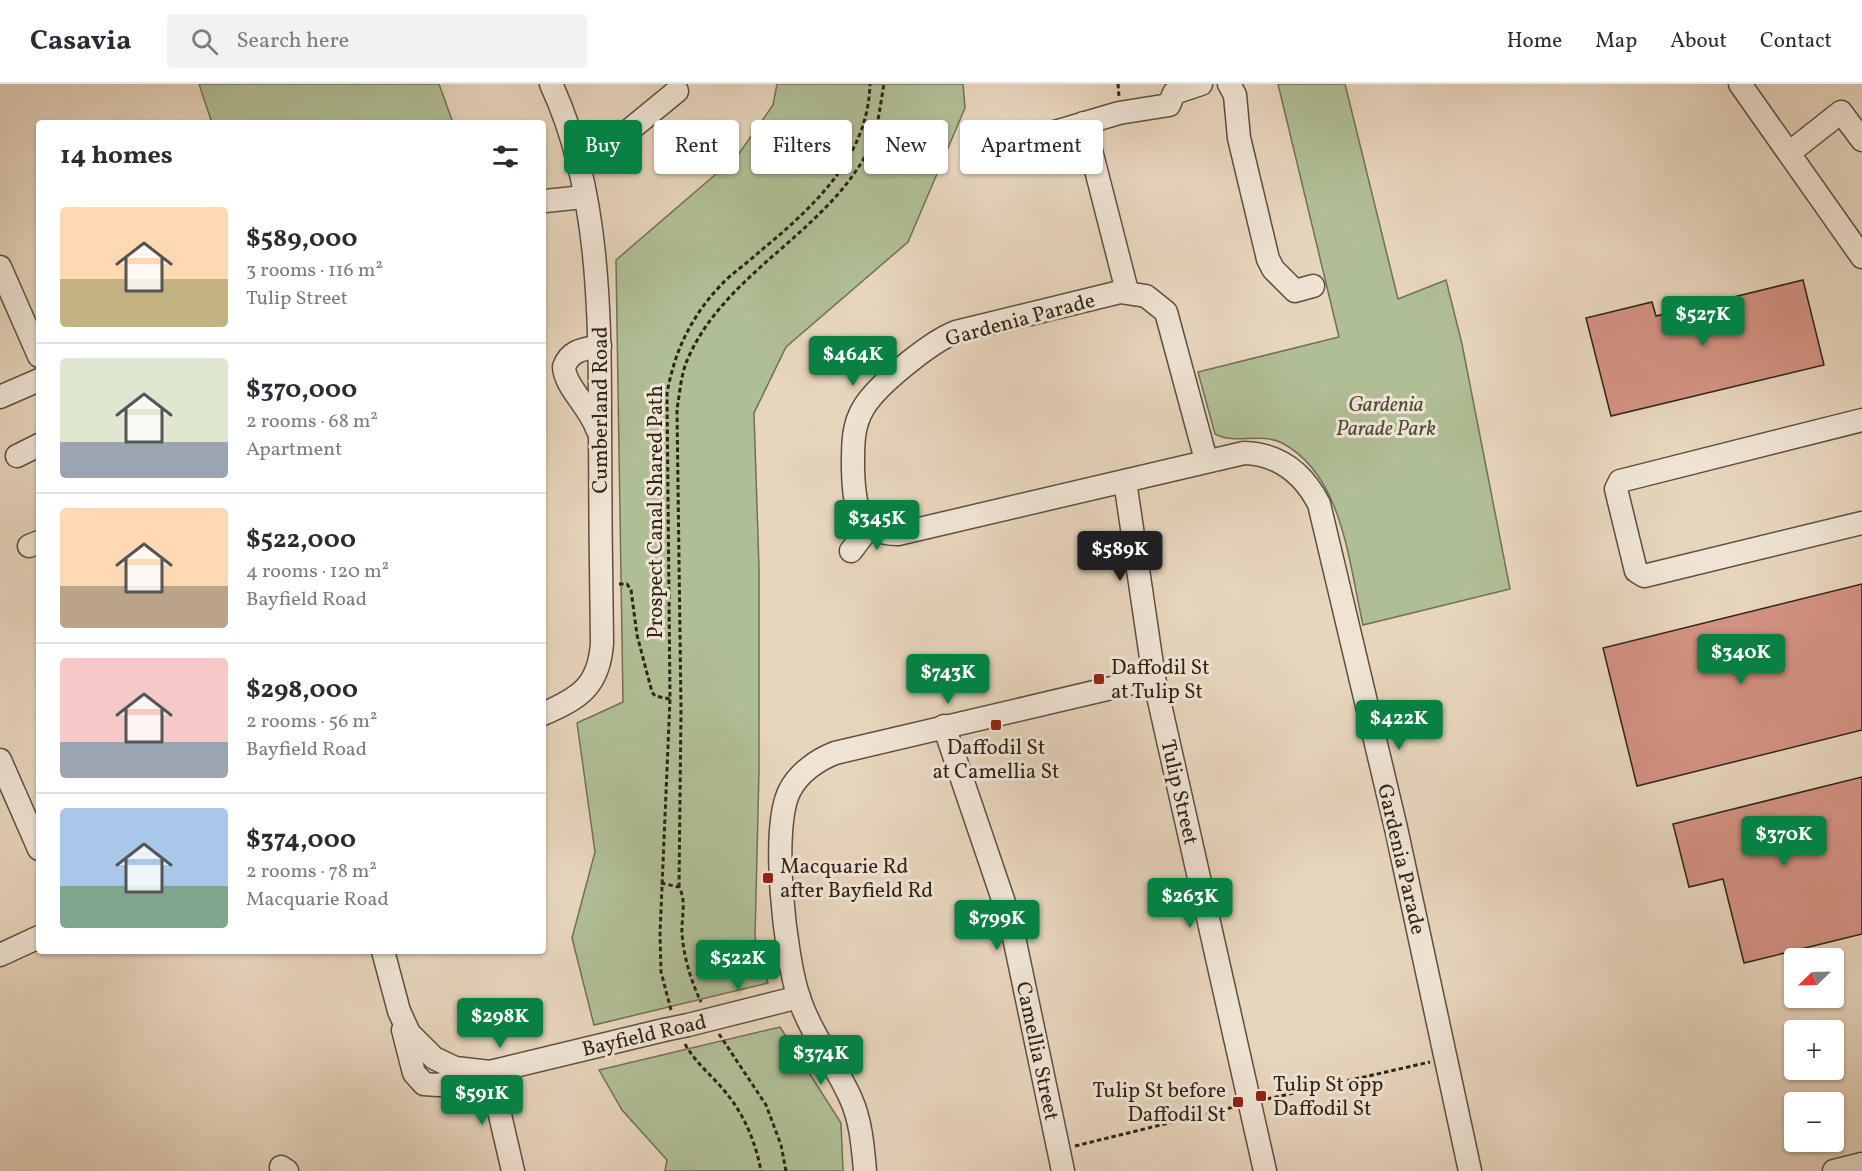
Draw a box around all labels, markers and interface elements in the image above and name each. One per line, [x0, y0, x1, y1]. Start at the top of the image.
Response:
search box [167, 14, 587, 68]
text: Casavia [30, 22, 131, 61]
icon: search [188, 25, 221, 58]
text: Search here [236, 26, 349, 57]
text: Home [1507, 27, 1562, 56]
text: Map [1595, 27, 1637, 56]
text: About [1670, 27, 1727, 56]
text: Contact [1760, 27, 1832, 56]
chip: Buy [564, 120, 642, 174]
chip: Rent [654, 120, 739, 174]
chip: Filters [751, 120, 852, 174]
chip: New [864, 120, 948, 174]
chip: Apartment [960, 120, 1103, 174]
text: 14 homes [60, 138, 173, 174]
icon: filters [489, 140, 522, 173]
text: $589,000 [246, 221, 358, 257]
icon: home [108, 231, 180, 303]
text: 3 rooms · 116 m² [246, 257, 383, 285]
text: Tulip Street [246, 285, 348, 313]
street label: Gardenia Parade [942, 287, 1098, 354]
pin: $527K [1661, 296, 1745, 347]
text: $527K [1676, 301, 1730, 329]
street label: Cumberland Road [587, 326, 616, 494]
pin: $464K [811, 336, 895, 387]
text: $464K [823, 341, 883, 369]
text: $370,000 [246, 372, 357, 408]
icon: home [108, 382, 180, 454]
street label: Prospect Canal Shared Path [642, 385, 671, 639]
park label: Gardenia Parade Park [1336, 391, 1436, 444]
text: 2 rooms · 68 m² [246, 408, 378, 436]
text: Apartment [246, 436, 342, 464]
pin: $345K [835, 500, 919, 551]
text: $345K [848, 505, 906, 533]
text: $522,000 [246, 522, 356, 558]
pin: $589K [1078, 531, 1162, 582]
icon: home [108, 532, 180, 604]
text: $589K [1091, 536, 1149, 564]
text: 4 rooms · 120 m² [246, 558, 389, 586]
text: Bayfield Road [246, 586, 367, 614]
pin: $340K [1699, 634, 1783, 685]
text: $340K [1711, 639, 1771, 667]
pin: $743K [906, 654, 990, 705]
place label: Daffodil St at Tulip St [1111, 654, 1210, 707]
text: $743K [920, 659, 976, 687]
text: $298,000 [246, 672, 358, 708]
marker: Daffodil St at Tulip St [1092, 672, 1106, 686]
icon: home [108, 682, 180, 754]
pin: $422K [1357, 700, 1441, 751]
text: $422K [1370, 705, 1428, 733]
text: 2 rooms · 56 m² [246, 708, 377, 736]
marker: Daffodil St at Camellia St [989, 718, 1003, 732]
place label: Daffodil St at Camellia St [933, 734, 1059, 787]
text: Bayfield Road [246, 736, 367, 764]
street label: Tulip Street [1152, 737, 1205, 848]
street label: Gardenia Parade [1369, 781, 1432, 937]
pin: $370K [1742, 816, 1826, 867]
text: $370K [1755, 821, 1813, 849]
text: $374,000 [246, 822, 356, 858]
icon: home [108, 832, 180, 904]
place label: Macquarie Rd after Bayfield Rd [780, 853, 933, 906]
text: 2 rooms · 78 m² [246, 858, 377, 886]
marker: Macquarie Rd after Bayfield Rd [761, 871, 775, 885]
pin: $263K [1148, 878, 1232, 929]
text: $263K [1161, 883, 1219, 911]
text: Macquarie Road [246, 886, 389, 914]
pin: $799K [955, 900, 1039, 951]
text: $799K [969, 905, 1025, 933]
pin: $522K [696, 940, 780, 991]
text: $522K [710, 945, 766, 973]
north arrow [1784, 948, 1844, 1008]
map controls [1784, 948, 1844, 1152]
street label: Camellia Street [1008, 979, 1065, 1123]
pin: $298K [458, 998, 542, 1049]
text: $298K [471, 1003, 529, 1031]
street label: Bayfield Road [579, 1008, 710, 1065]
button: + [1784, 1020, 1844, 1080]
pin: $374K [779, 1035, 863, 1086]
text: $374K [793, 1040, 849, 1068]
place label: Tulip St opp Daffodil St [1273, 1071, 1383, 1124]
pin: $591K [440, 1075, 524, 1126]
place label: Tulip St before Daffodil St [1092, 1077, 1226, 1130]
text: $591K [455, 1080, 509, 1108]
marker: Tulip St opp Daffodil St [1254, 1089, 1268, 1103]
button: − [1784, 1092, 1844, 1152]
marker: Tulip St before Daffodil St [1231, 1095, 1245, 1109]

